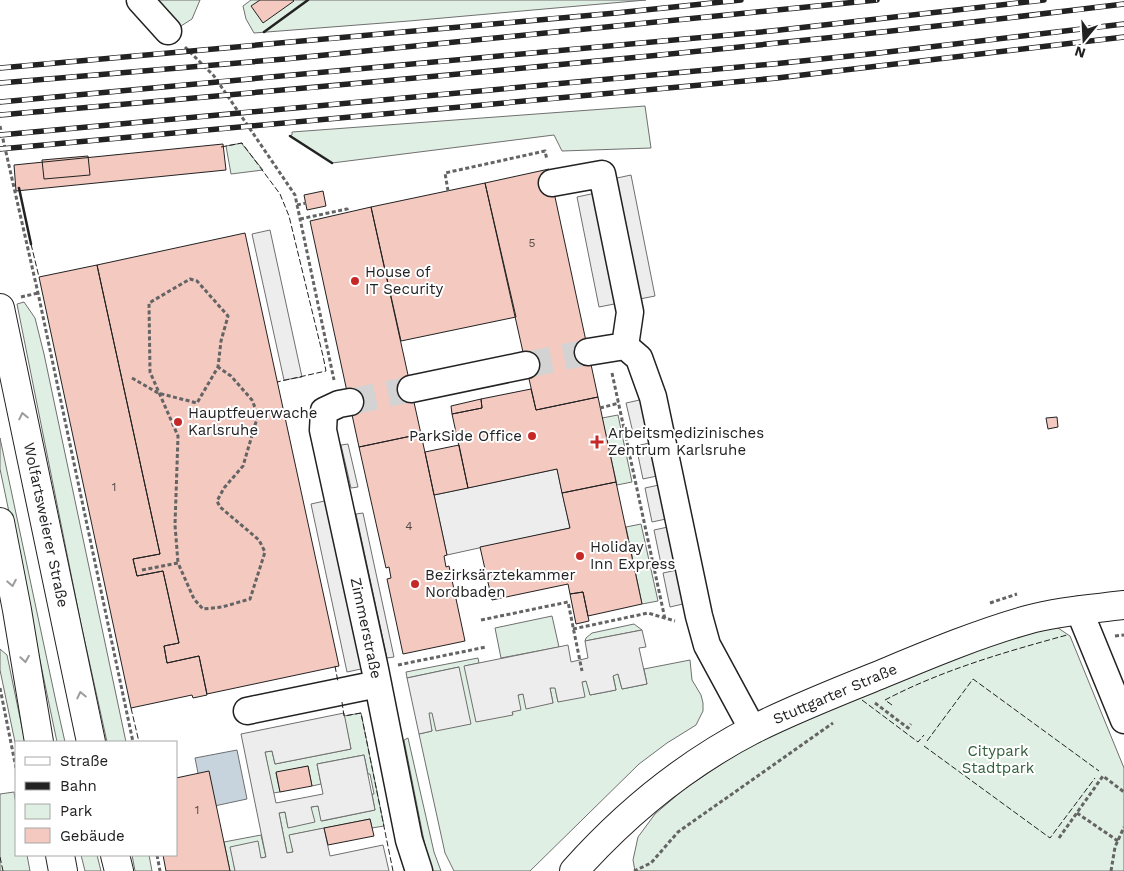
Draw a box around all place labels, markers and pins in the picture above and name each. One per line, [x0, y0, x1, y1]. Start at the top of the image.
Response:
place label: House of IT Security [365, 263, 444, 298]
marker: House of IT Security [349, 275, 361, 287]
place label: Hauptfeuerwache Karlsruhe [188, 404, 318, 439]
marker: Hauptfeuerwache Karlsruhe [172, 416, 184, 428]
place label: Arbeitsmedizinisches Zentrum Karlsruhe [608, 424, 764, 459]
place label: ParkSide Office [409, 427, 522, 445]
marker: ParkSide Office [526, 430, 538, 442]
marker: Arbeitsmedizinisches Zentrum Karlsruhe [590, 435, 604, 449]
place label: Holiday Inn Express [590, 538, 675, 573]
marker: Holiday Inn Express [574, 550, 586, 562]
place label: Bezirksärztekammer Nordbaden [425, 566, 576, 601]
marker: Bezirksärztekammer Nordbaden [409, 578, 421, 590]

